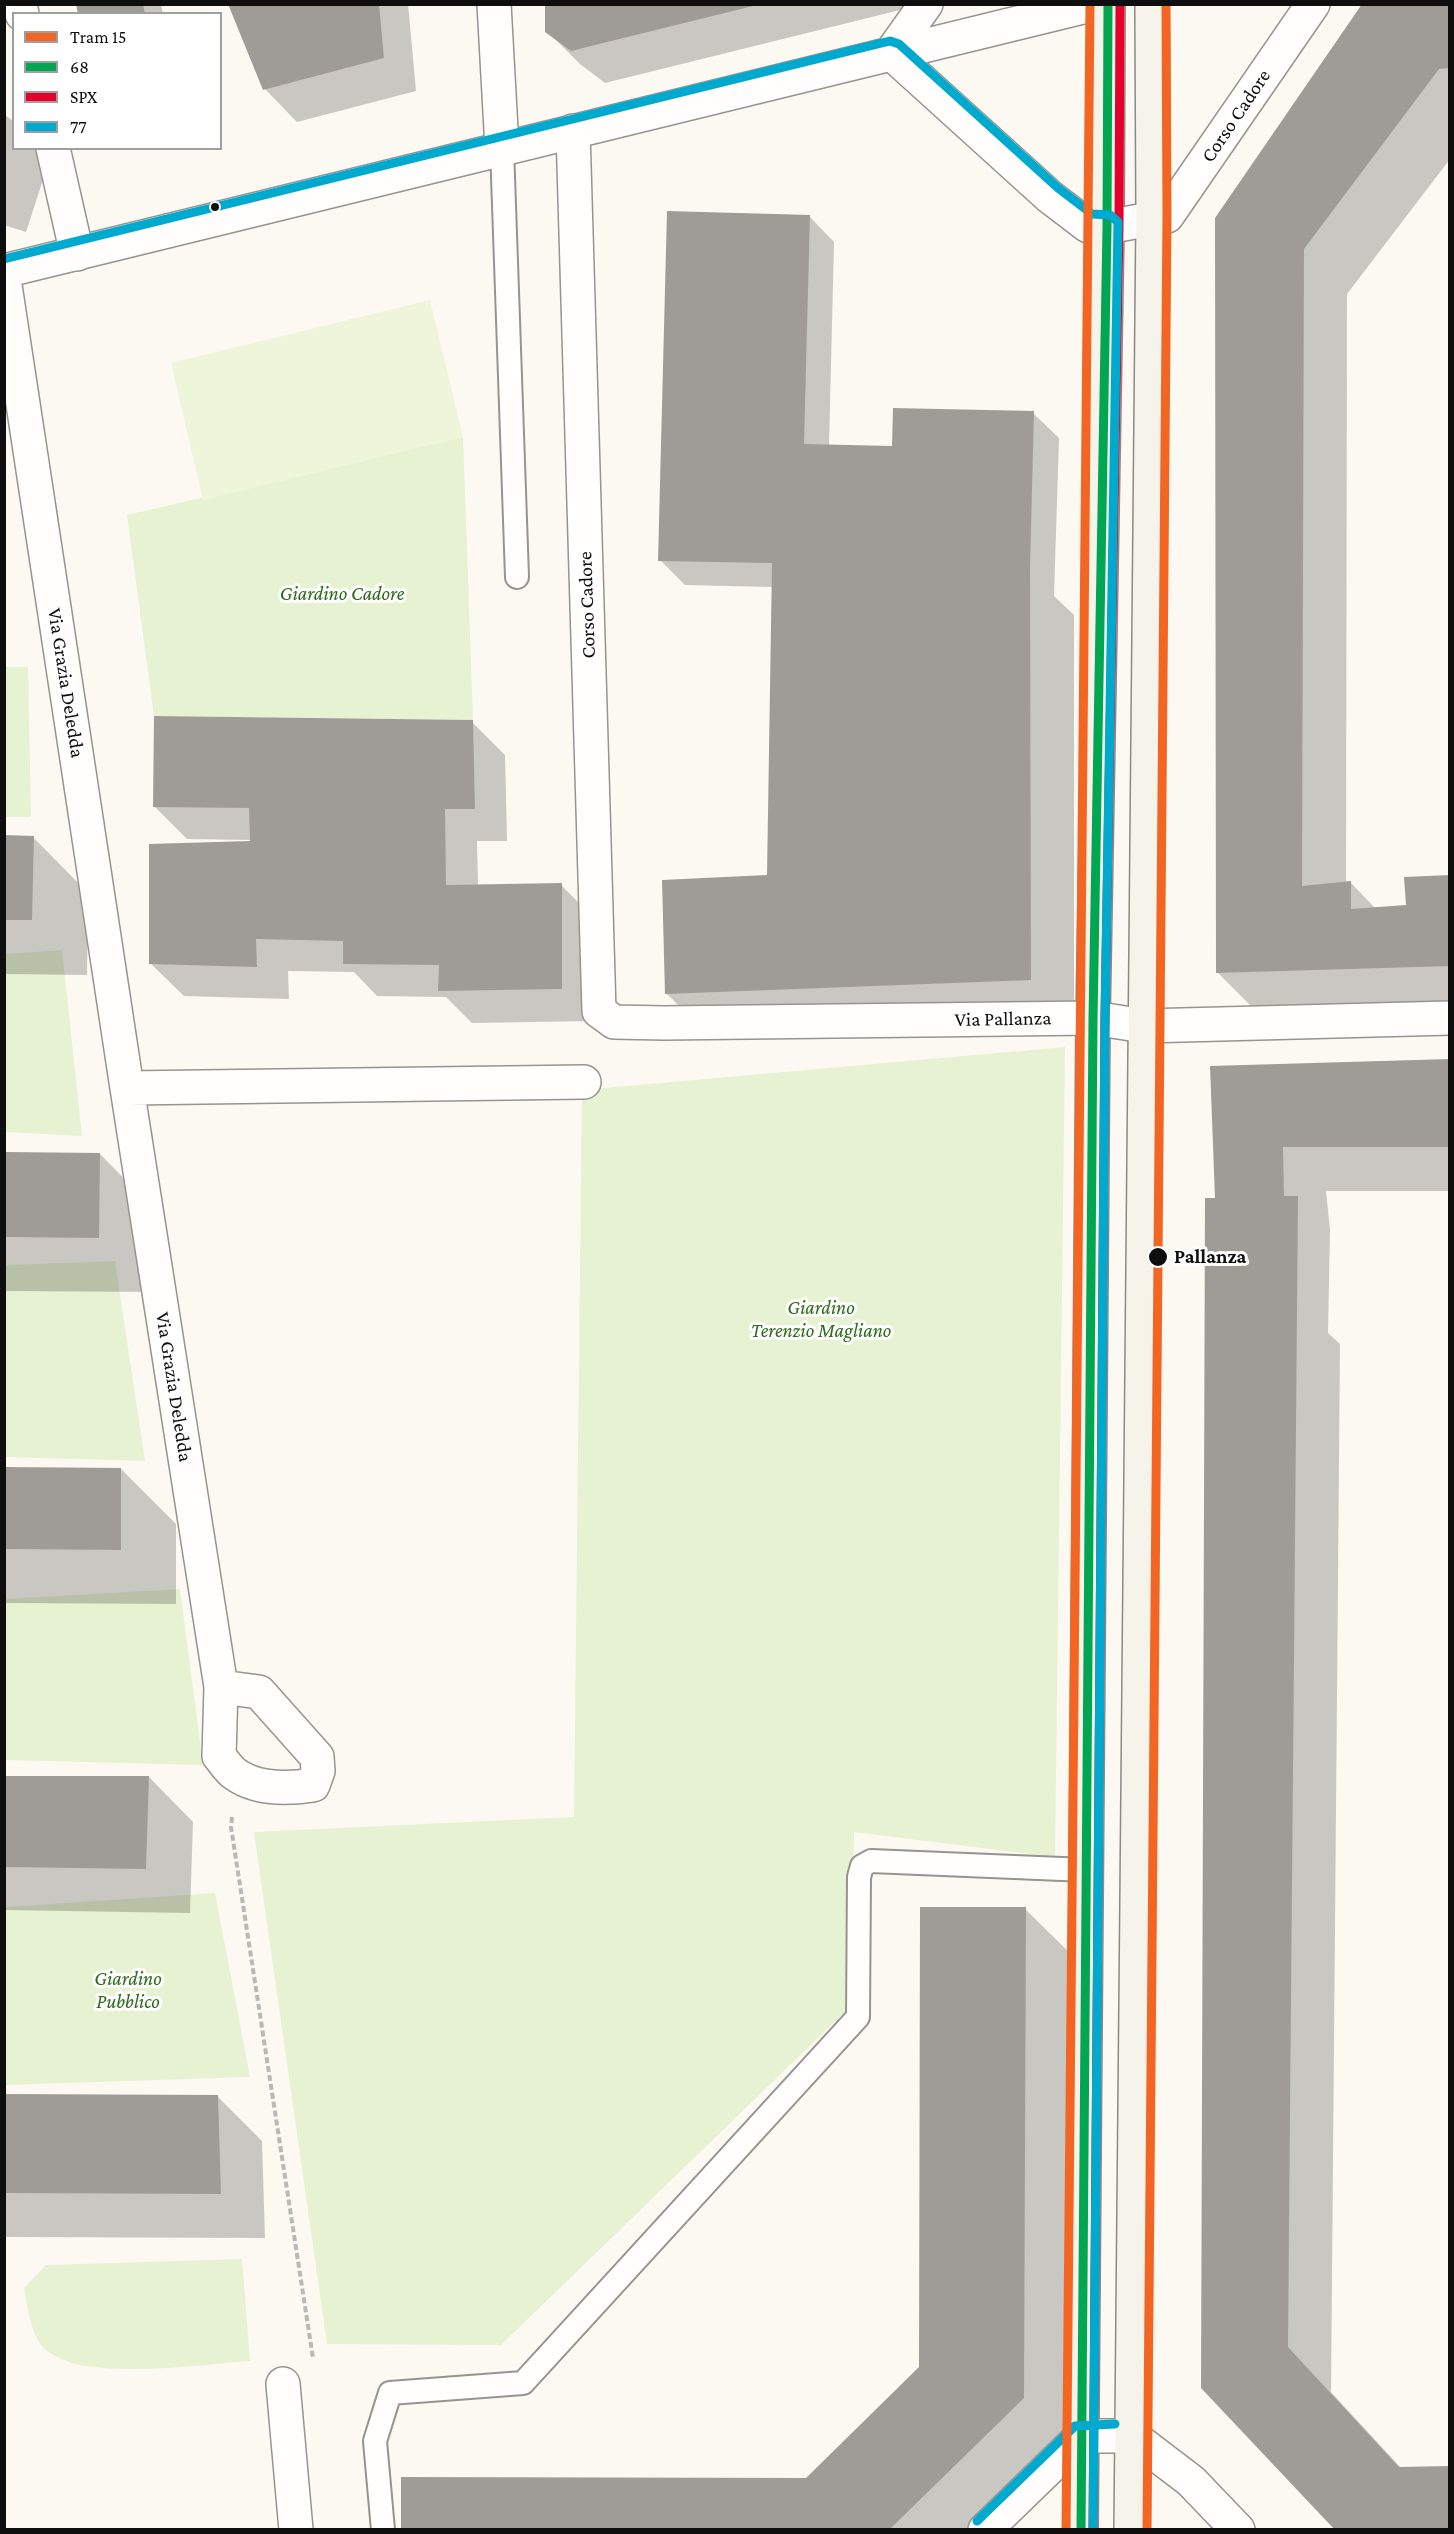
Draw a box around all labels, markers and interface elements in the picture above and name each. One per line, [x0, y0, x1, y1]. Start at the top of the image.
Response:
legend [12, 12, 222, 150]
text: Tram 15 [70, 27, 126, 47]
text: 68 [70, 57, 89, 77]
street label: Corso Cadore [1196, 65, 1276, 167]
text: SPX [70, 87, 97, 107]
text: 77 [70, 117, 87, 137]
unlabelled marker [209, 201, 221, 213]
street label: Corso Cadore [573, 551, 601, 659]
park label: Giardino Cadore [280, 582, 404, 606]
street label: Via Grazia Deledda [42, 606, 90, 760]
street label: Via Pallanza [955, 1006, 1051, 1032]
place label: Pallanza [1174, 1245, 1246, 1269]
marker: Pallanza [1147, 1246, 1169, 1268]
park label: Giardino Terenzio Magliano [751, 1296, 891, 1343]
street label: Via Grazia Deledda [150, 1310, 198, 1464]
park label: Giardino Pubblico [94, 1967, 162, 2014]

